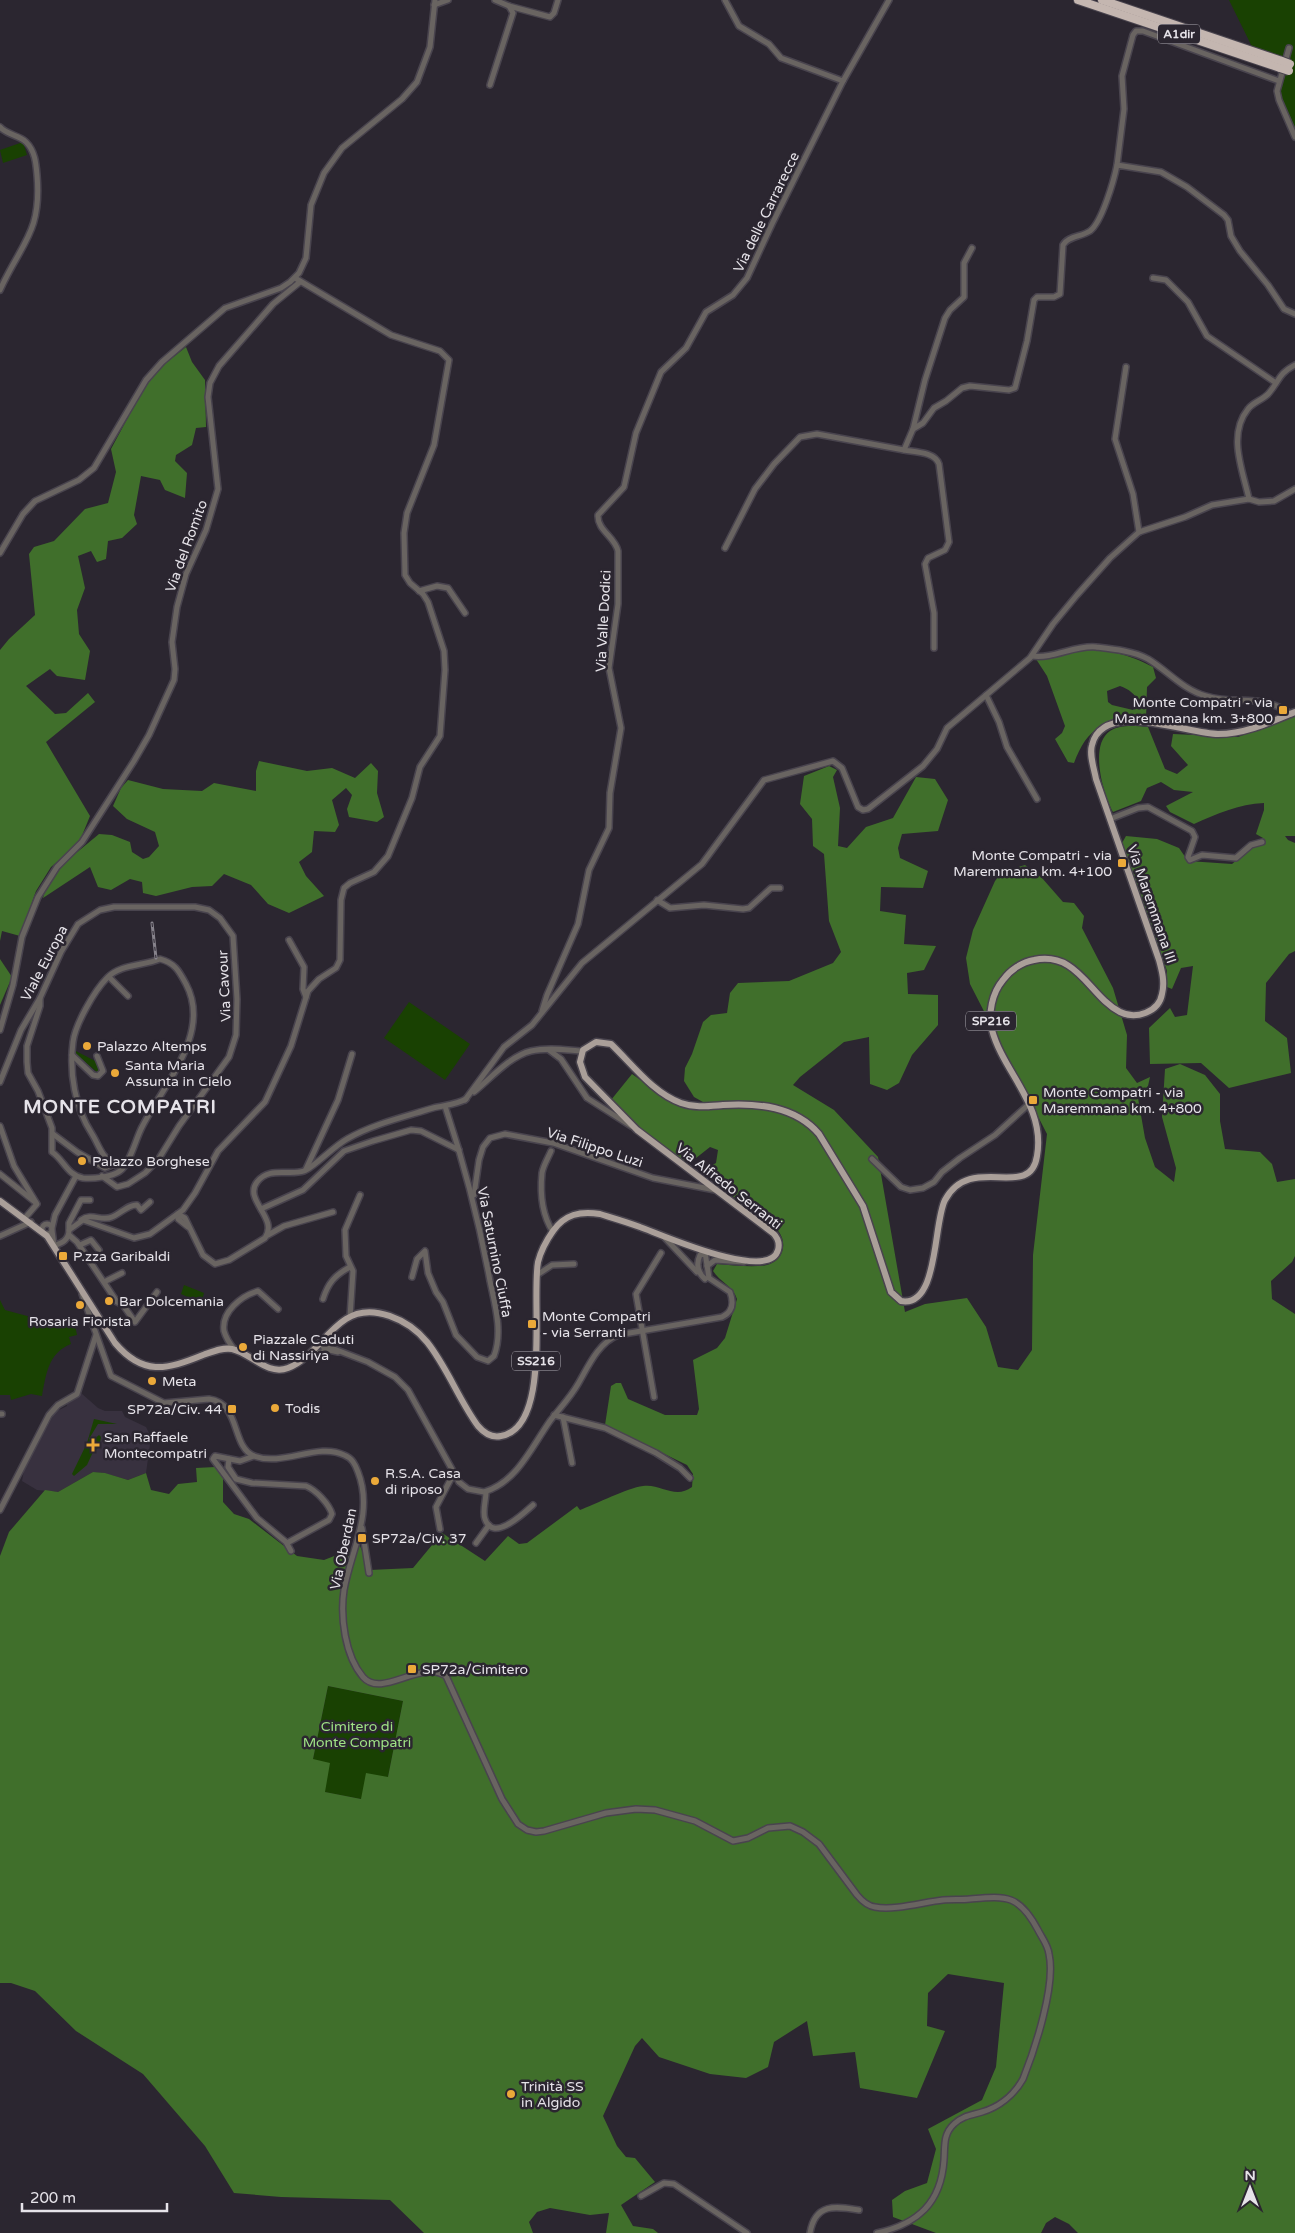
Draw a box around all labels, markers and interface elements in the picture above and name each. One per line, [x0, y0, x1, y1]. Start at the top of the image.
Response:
road number: A1dir [1158, 24, 1200, 44]
street label: Via delle Carrarecce [730, 149, 803, 275]
street label: Via del Romito [162, 498, 211, 595]
street label: Via Valle Dodici [592, 570, 615, 672]
place label: Monte Compatri - via Maremmana km. 3+800 [1114, 694, 1273, 727]
marker: Monte Compatri - via Maremmana km. 3+800 [1277, 704, 1289, 716]
street label: Via Maremmana III [1123, 842, 1180, 966]
place label: Monte Compatri - via Maremmana km. 4+100 [953, 847, 1112, 880]
marker: Monte Compatri - via Maremmana km. 4+100 [1116, 857, 1128, 869]
street label: Viale Europa [17, 922, 72, 1004]
street label: Via Cavour [214, 949, 235, 1022]
road number: SP216 [966, 1011, 1016, 1030]
place label: Palazzo Altemps [97, 1038, 207, 1055]
marker: Palazzo Altemps [81, 1040, 93, 1052]
place label: Santa Maria Assunta in Cielo [125, 1057, 231, 1090]
marker: Santa Maria Assunta in Cielo [109, 1067, 121, 1079]
place label: Monte Compatri - via Maremmana km. 4+800 [1043, 1084, 1202, 1117]
marker: Monte Compatri - via Maremmana km. 4+800 [1027, 1094, 1039, 1106]
district label: MONTE COMPATRI [23, 1096, 217, 1118]
street label: Via Filippo Luzi [545, 1124, 645, 1171]
street label: Via Alfredo Serranti [672, 1140, 785, 1233]
place label: Palazzo Borghese [92, 1153, 210, 1170]
marker: Palazzo Borghese [76, 1155, 88, 1167]
street label: Via Saturnino Ciuffa [473, 1185, 516, 1319]
place label: P.zza Garibaldi [73, 1248, 170, 1265]
marker: P.zza Garibaldi [57, 1250, 69, 1262]
place label: Bar Dolcemania [119, 1293, 224, 1310]
marker: Bar Dolcemania [103, 1295, 115, 1307]
marker: Rosaria Fiorista [74, 1299, 86, 1311]
place label: Monte Compatri - via Serranti [542, 1308, 651, 1341]
place label: Rosaria Fiorista [29, 1313, 131, 1330]
marker: Monte Compatri - via Serranti [526, 1318, 538, 1330]
place label: Piazzale Caduti di Nassiriya [253, 1331, 354, 1364]
marker: Piazzale Caduti di Nassiriya [237, 1341, 249, 1353]
road number: SS216 [512, 1352, 560, 1370]
place label: Meta [162, 1373, 196, 1390]
marker: Meta [146, 1375, 158, 1387]
place label: Todis [285, 1400, 320, 1417]
place label: SP72a/Civ. 44 [127, 1401, 222, 1418]
marker: Todis [269, 1402, 281, 1414]
marker: SP72a/Civ. 44 [226, 1403, 238, 1415]
place label: San Raffaele Montecompatri [104, 1429, 207, 1462]
marker: San Raffaele Montecompatri [86, 1438, 100, 1452]
place label: R.S.A. Casa di riposo [385, 1465, 461, 1498]
marker: R.S.A. Casa di riposo [369, 1475, 381, 1487]
street label: Via Oberdan [327, 1507, 360, 1591]
place label: SP72a/Civ. 37 [372, 1530, 467, 1547]
marker: SP72a/Civ. 37 [356, 1532, 368, 1544]
place label: SP72a/Cimitero [422, 1661, 528, 1678]
marker: SP72a/Cimitero [406, 1663, 418, 1675]
park label: Cimitero di Monte Compatri [303, 1718, 411, 1751]
place label: Trinità SS in Algido [521, 2078, 584, 2111]
marker: Trinità SS in Algido [505, 2088, 517, 2100]
north arrow [1225, 2163, 1275, 2213]
text: N [1244, 2167, 1256, 2184]
scale bar [22, 2180, 168, 2212]
text: 200 m [30, 2189, 76, 2207]

